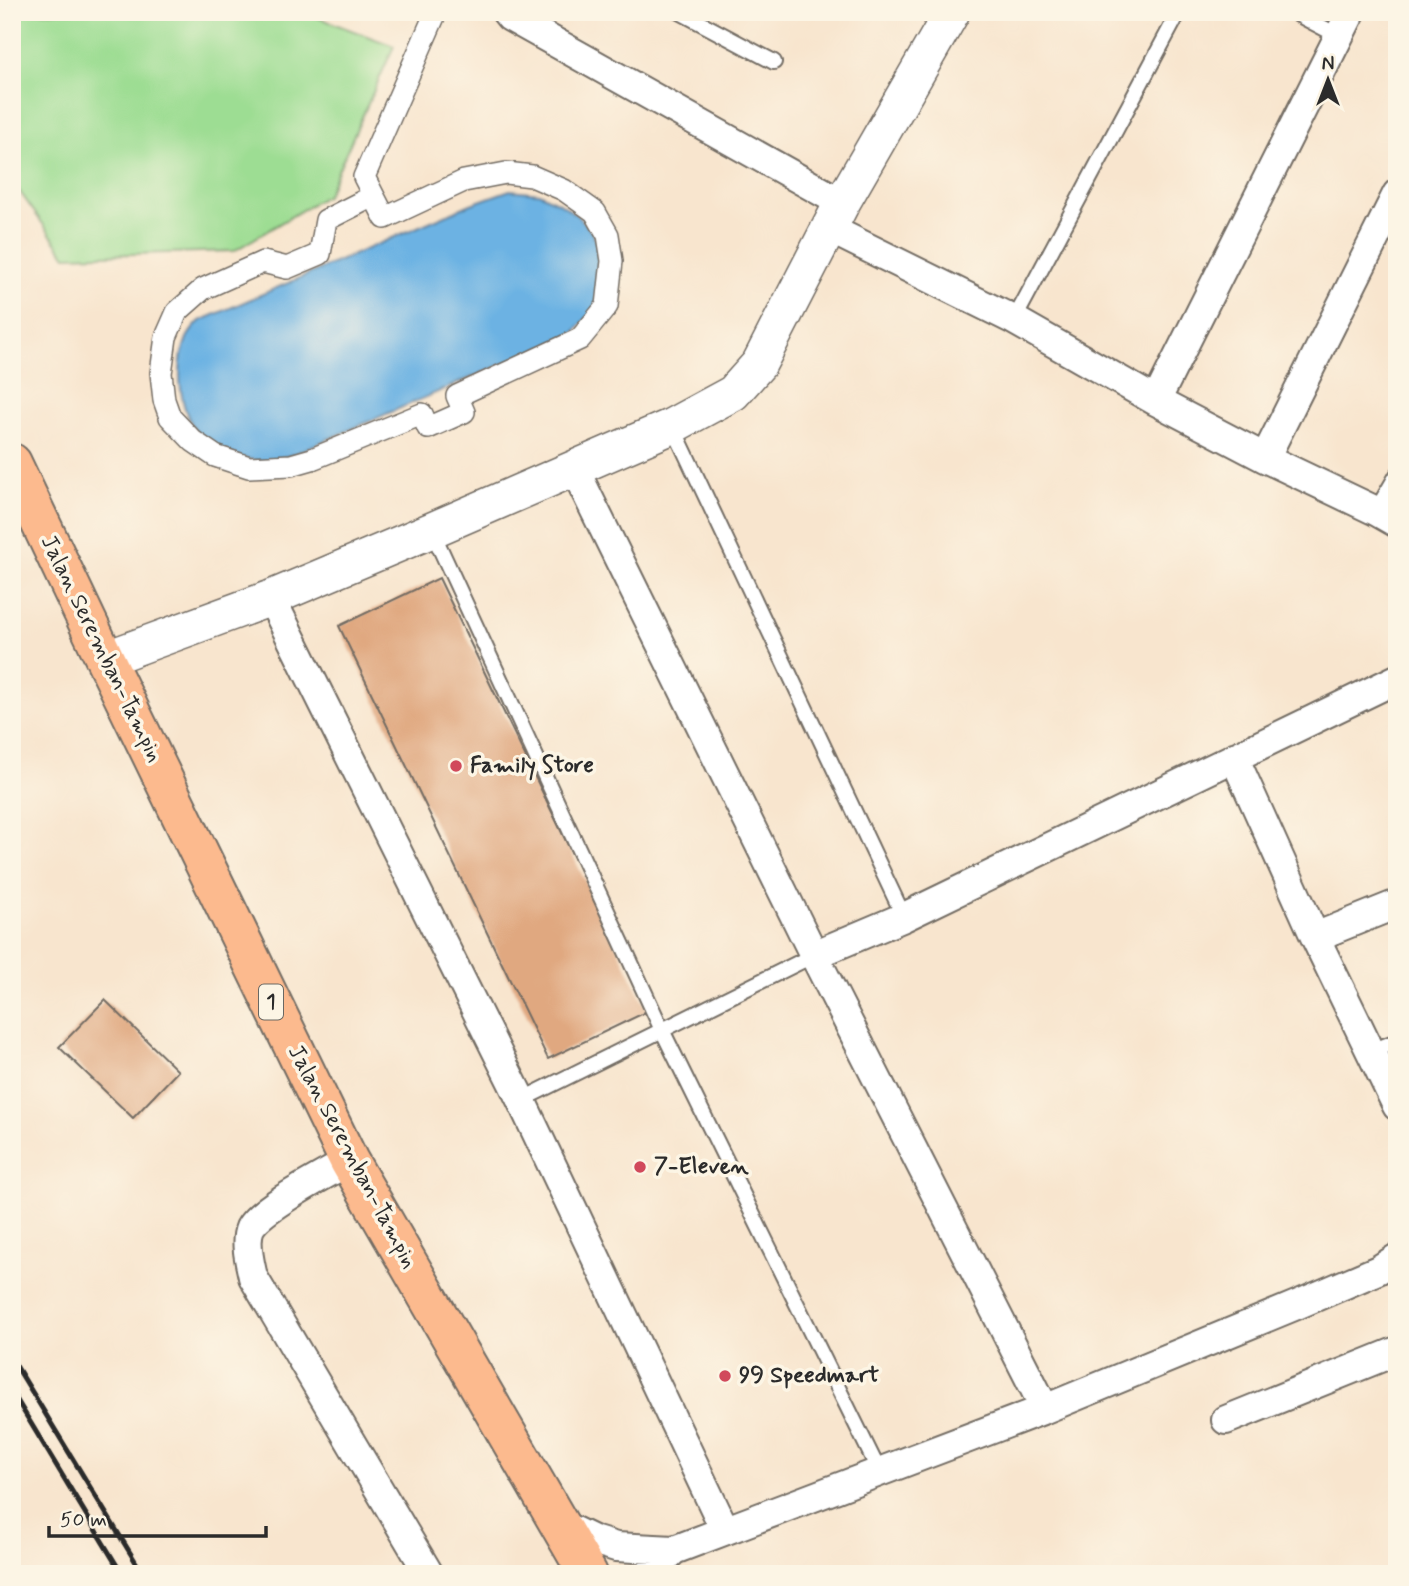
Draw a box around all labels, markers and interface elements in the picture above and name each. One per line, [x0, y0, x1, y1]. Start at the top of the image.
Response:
north arrow [1294, 46, 1364, 116]
text: N [1322, 52, 1334, 77]
street label: Jalan Seremban-Tampin [33, 530, 169, 768]
place label: Family Store [470, 751, 594, 781]
marker: Family Store [448, 758, 464, 774]
road number: 1 [259, 984, 283, 1020]
street label: Jalan Seremban-Tampin [280, 1040, 424, 1274]
place label: 7-Eleven [654, 1152, 749, 1182]
marker: 7-Eleven [632, 1159, 648, 1175]
place label: 99 Speedmart [739, 1361, 879, 1391]
marker: 99 Speedmart [717, 1368, 733, 1384]
scale bar [49, 1495, 266, 1539]
text: 50 m [60, 1506, 107, 1534]

